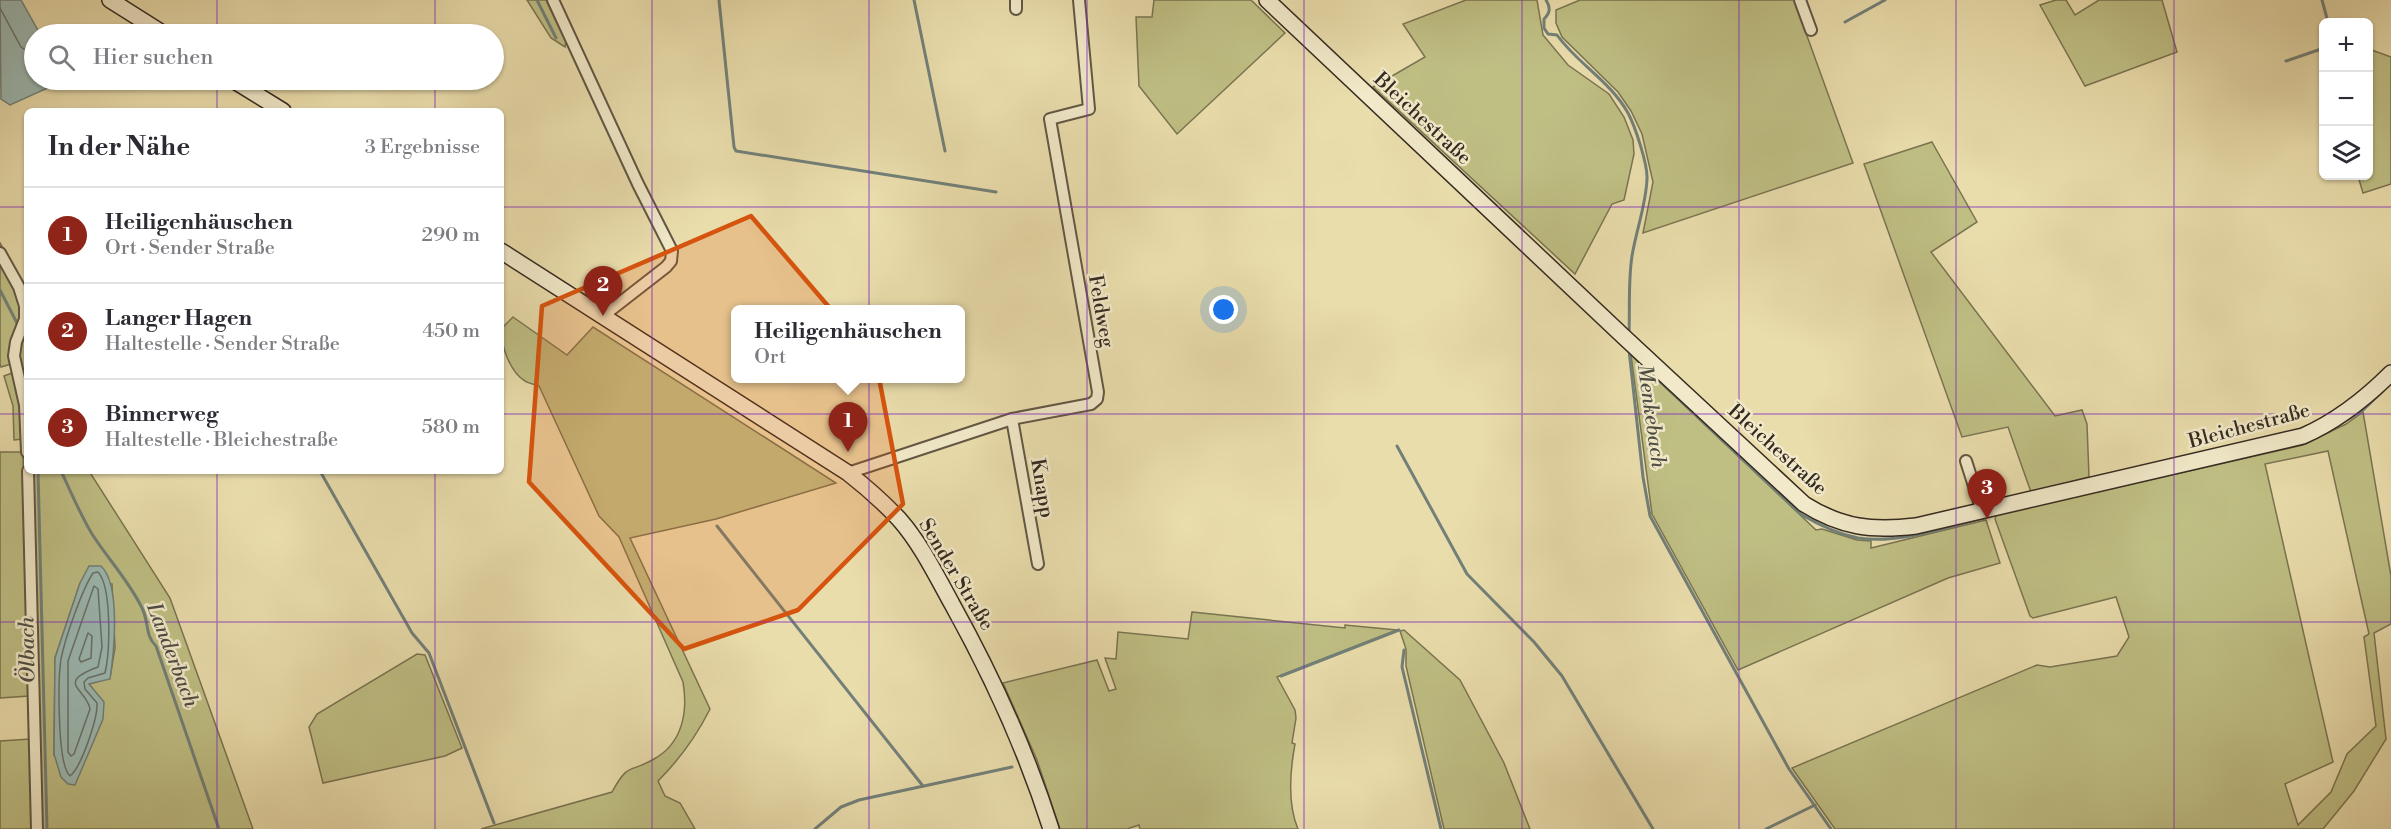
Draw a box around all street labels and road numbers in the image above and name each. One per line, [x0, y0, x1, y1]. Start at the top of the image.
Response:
street label: Bleichestraße [1367, 67, 1476, 171]
street label: Feldweg [1082, 273, 1119, 350]
street label: Bleichestraße [1722, 398, 1832, 501]
street label: Bleichestraße [2185, 398, 2313, 455]
street label: Knapp [1024, 457, 1059, 520]
street label: Sender Straße [912, 514, 999, 635]

